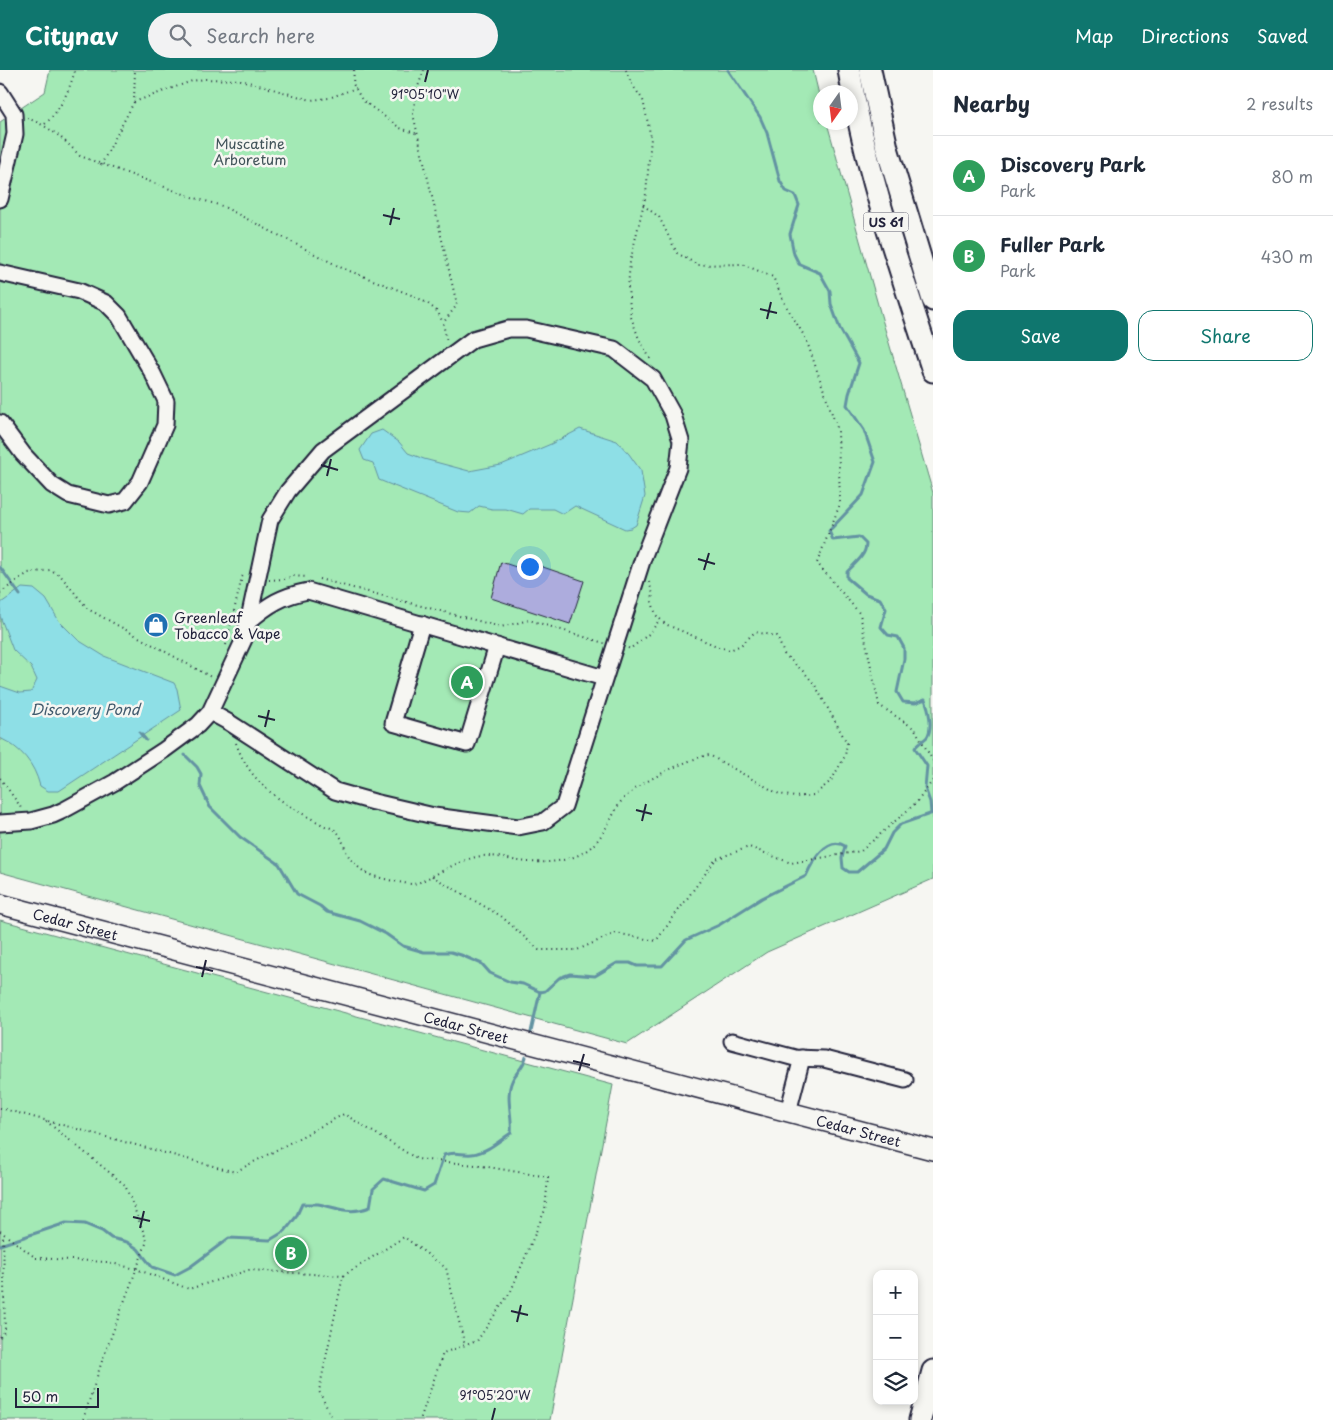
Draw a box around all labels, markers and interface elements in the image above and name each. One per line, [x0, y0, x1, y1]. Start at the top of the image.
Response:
search box [148, 13, 498, 58]
text: Citynav [25, 17, 118, 53]
icon: search [166, 21, 194, 49]
text: Search here [206, 21, 315, 49]
text: Map [1075, 22, 1113, 49]
text: Directions [1141, 22, 1229, 49]
text: Saved [1257, 22, 1308, 49]
text: 91°05'10"W [391, 85, 460, 103]
north arrow [813, 85, 858, 130]
text: Nearby [953, 87, 1030, 119]
text: 2 results [1246, 91, 1313, 115]
park label: Muscatine Arboretum [214, 133, 286, 170]
text: Discovery Park [1000, 150, 1146, 178]
text: A [963, 164, 975, 188]
text: 80 m [1271, 164, 1313, 188]
text: Park [1000, 178, 1036, 202]
road number: US 61 [864, 212, 908, 232]
text: Fuller Park [1000, 230, 1105, 258]
text: B [964, 244, 974, 268]
text: 430 m [1261, 244, 1313, 268]
text: Park [1000, 258, 1036, 282]
button: Save [953, 310, 1128, 361]
button: Share [1138, 310, 1313, 361]
your location [517, 554, 543, 580]
place label: Greenleaf Tobacco & Vape [174, 607, 280, 644]
shop icon: Greenleaf Tobacco & Vape [143, 612, 169, 638]
pin: A [451, 663, 483, 701]
water label: Discovery Pond [30, 697, 142, 720]
street label: Cedar Street [31, 903, 120, 945]
street label: Cedar Street [421, 1006, 511, 1048]
street label: Cedar Street [814, 1109, 904, 1152]
pin: B [275, 1234, 307, 1272]
map controls [873, 1270, 918, 1405]
button: + [873, 1270, 918, 1315]
button: − [873, 1315, 918, 1360]
button: layers [873, 1360, 918, 1405]
scale bar [15, 1385, 99, 1408]
text: 50 m [22, 1386, 58, 1407]
text: 91°05'20"W [459, 1386, 531, 1404]

